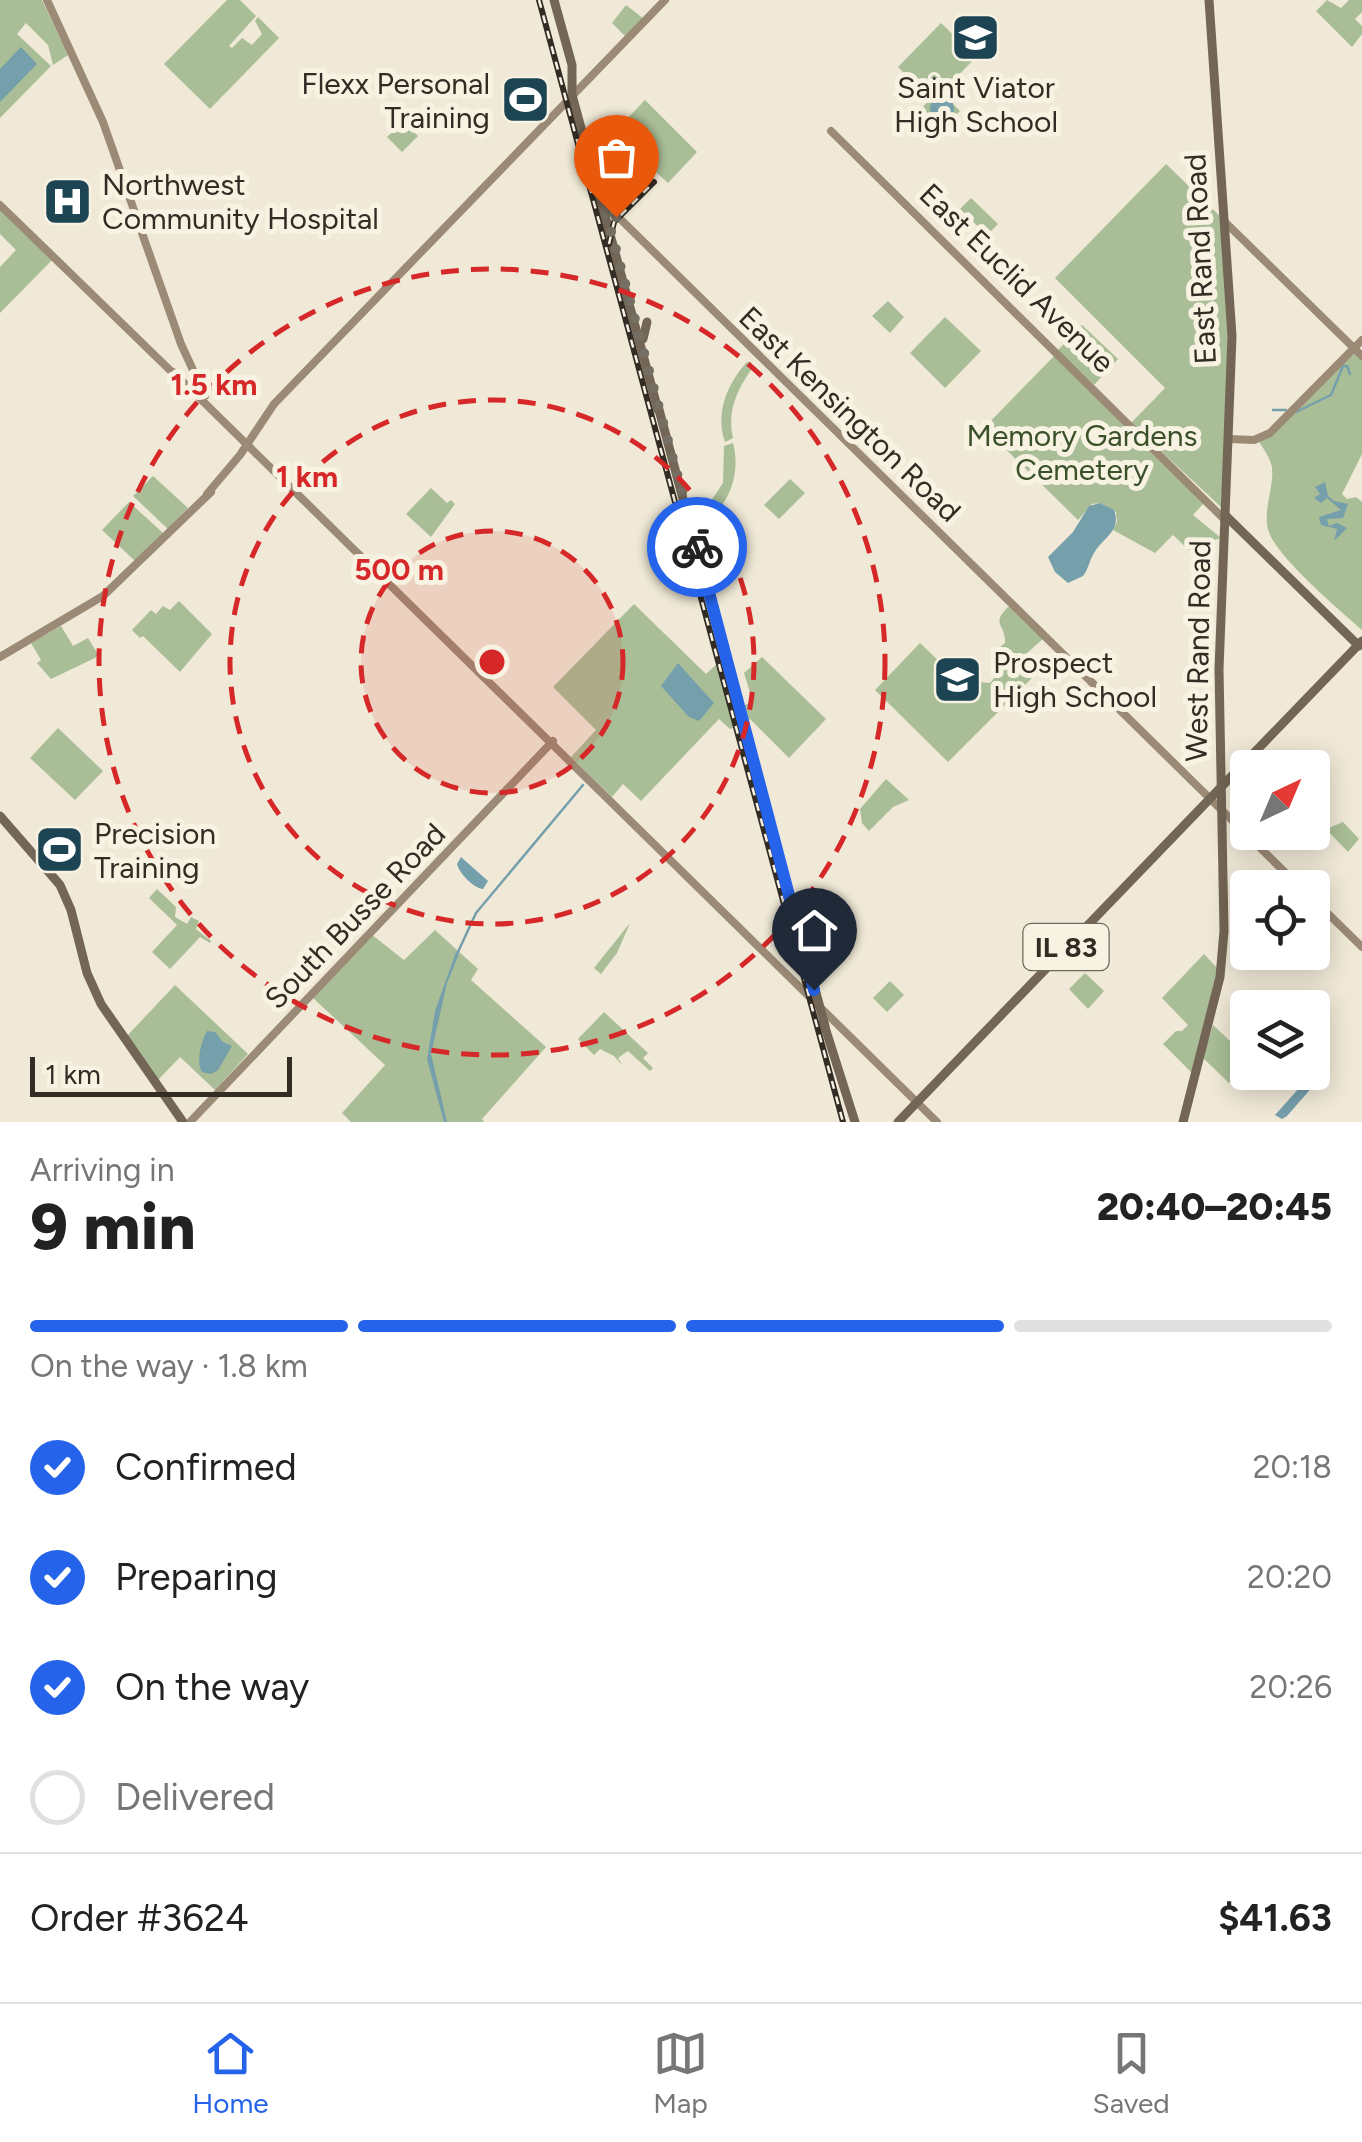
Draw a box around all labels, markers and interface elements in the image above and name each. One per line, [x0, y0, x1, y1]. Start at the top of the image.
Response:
school or university icon: Saint Viator High School [950, 12, 1002, 64]
place label: Flexx Personal Training [301, 65, 490, 136]
place label: Saint Viator High School [894, 69, 1058, 140]
sports icon: Flexx Personal Training [499, 74, 551, 126]
pin [574, 115, 659, 218]
icon: bag [589, 130, 644, 185]
street label: East Rand Road [1176, 153, 1224, 365]
place label: Northwest Community Hospital [102, 166, 379, 237]
hospital icon: Northwest Community Hospital [41, 175, 93, 227]
street label: East Euclid Avenue [912, 176, 1122, 380]
street label: East Kensington Road [731, 299, 969, 529]
text: 1.5 km [171, 366, 257, 403]
park label: Memory Gardens Cemetery [967, 417, 1197, 488]
text: 1 km [276, 458, 338, 495]
courier [647, 497, 747, 597]
icon: bike [670, 520, 725, 575]
street label: West Rand Road [1178, 540, 1218, 762]
text: 500 m [354, 551, 444, 588]
centre of rings [474, 644, 510, 680]
place label: Prospect High School [993, 644, 1157, 715]
school or university icon: Prospect High School [932, 653, 984, 705]
north arrow [1230, 750, 1330, 850]
map controls [1230, 750, 1330, 1090]
place label: Precision Training [94, 815, 216, 886]
street label: South Busse Road [257, 815, 453, 1017]
sports icon: Precision Training [33, 824, 85, 876]
button: locate [1230, 870, 1330, 970]
pin [772, 888, 857, 991]
icon: home [787, 903, 842, 958]
road number: IL 83 [1024, 924, 1108, 970]
button: layers [1230, 990, 1330, 1090]
scale bar [30, 1052, 292, 1096]
text: 1 km [45, 1057, 101, 1091]
text: Arriving in [30, 1151, 175, 1189]
text: 20:40–20:45 [1097, 1184, 1332, 1230]
text: 9 min [30, 1187, 196, 1265]
text: On the way · 1.8 km [30, 1347, 308, 1385]
icon: check [30, 1440, 85, 1495]
text: Confirmed [115, 1444, 297, 1490]
text: 20:18 [1253, 1448, 1332, 1486]
icon: check [30, 1550, 85, 1605]
text: Preparing [115, 1554, 277, 1600]
text: 20:20 [1247, 1558, 1332, 1596]
icon: check [30, 1660, 85, 1715]
text: On the way [115, 1664, 309, 1710]
text: 20:26 [1250, 1668, 1332, 1706]
text: Delivered [115, 1774, 275, 1820]
text: Order #3624 [30, 1895, 249, 1941]
text: $41.63 [1218, 1895, 1332, 1941]
tab: Home [192, 2026, 269, 2120]
tab: Map [653, 2026, 708, 2120]
tab: Saved [1093, 2026, 1170, 2120]

